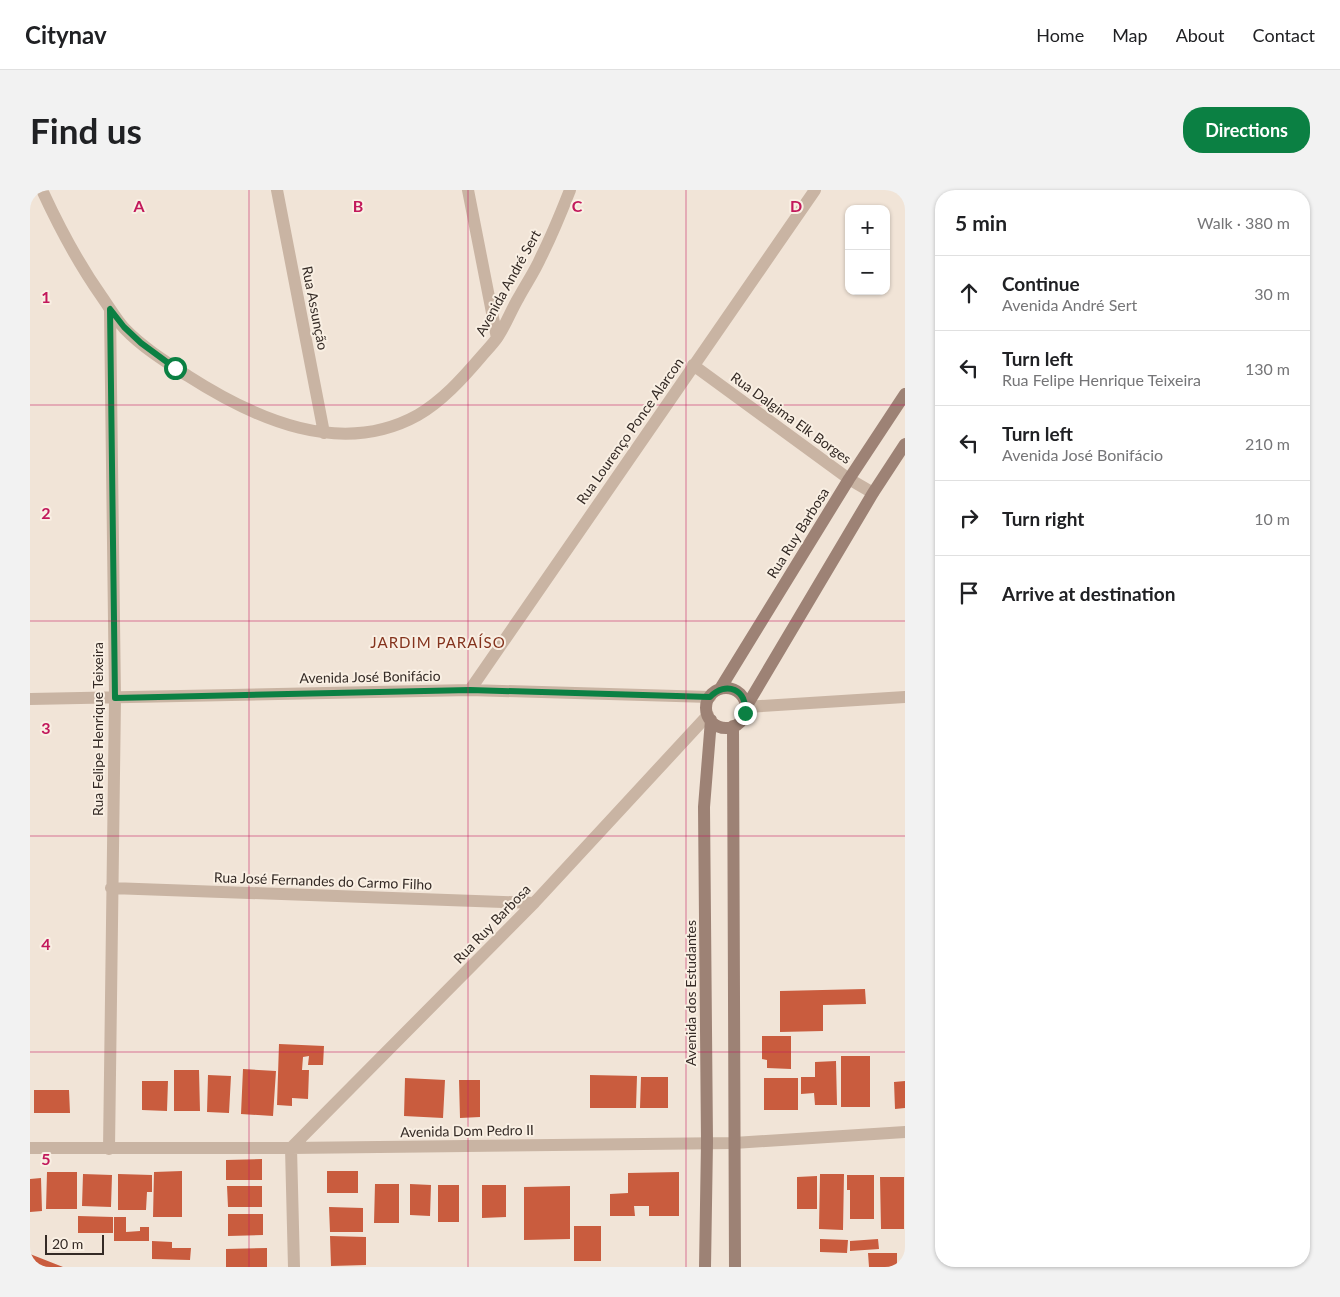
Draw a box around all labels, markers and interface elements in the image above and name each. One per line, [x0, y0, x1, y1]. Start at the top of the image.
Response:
text: Citynav [25, 20, 107, 49]
text: Home [1036, 24, 1084, 46]
text: Map [1112, 24, 1148, 46]
text: About [1176, 24, 1225, 46]
text: Contact [1253, 24, 1315, 46]
button: Directions [1183, 107, 1310, 153]
text: Find us [30, 109, 142, 151]
text: A [132, 196, 145, 215]
text: B [353, 196, 363, 215]
text: C [572, 196, 583, 215]
text: D [790, 196, 802, 215]
map controls [845, 205, 890, 295]
button: + [845, 205, 890, 250]
text: 5 min [955, 210, 1007, 235]
text: Walk · 380 m [1197, 213, 1290, 232]
street label: Avenida André Sert [471, 227, 544, 339]
button: − [845, 250, 890, 295]
street label: Rua Assunção [299, 264, 332, 351]
text: Continue [1002, 272, 1080, 295]
icon: ahead [955, 279, 983, 307]
text: 30 m [1254, 284, 1290, 303]
text: 1 [41, 287, 51, 306]
text: Avenida André Sert [1002, 295, 1137, 314]
text: Turn left [1002, 347, 1073, 370]
street label: Rua Lourenço Ponce Alarcon [572, 354, 687, 507]
icon: left [955, 354, 983, 382]
route start [164, 357, 187, 380]
text: 130 m [1245, 359, 1290, 378]
street label: Rua Dalgima Elk Borges [728, 368, 855, 467]
text: Rua Felipe Henrique Teixeira [1002, 370, 1201, 389]
text: Turn left [1002, 422, 1073, 445]
icon: left [955, 429, 983, 457]
text: 210 m [1245, 434, 1290, 453]
text: Avenida José Bonifácio [1002, 445, 1163, 464]
street label: Rua Ruy Barbosa [763, 484, 832, 581]
text: 2 [41, 503, 51, 522]
icon: right [955, 504, 983, 532]
text: Turn right [1002, 507, 1084, 530]
text: 10 m [1254, 509, 1290, 528]
icon: arrive [955, 579, 983, 607]
text: Arrive at destination [1002, 582, 1175, 605]
district label: JARDIM PARAÍSO [370, 633, 506, 651]
street label: Rua Felipe Henrique Teixeira [89, 642, 106, 816]
street label: Avenida José Bonifácio [299, 667, 441, 686]
route end [734, 702, 757, 725]
text: 3 [41, 718, 51, 737]
street label: Rua José Fernandes do Carmo Filho [214, 868, 433, 893]
street label: Rua Ruy Barbosa [450, 881, 534, 967]
street label: Avenida dos Estudantes [682, 920, 699, 1066]
text: 4 [41, 934, 51, 953]
street label: Avenida Dom Pedro II [400, 1121, 534, 1140]
text: 5 [41, 1149, 51, 1168]
scale bar [45, 1232, 104, 1255]
text: 20 m [52, 1235, 83, 1252]

